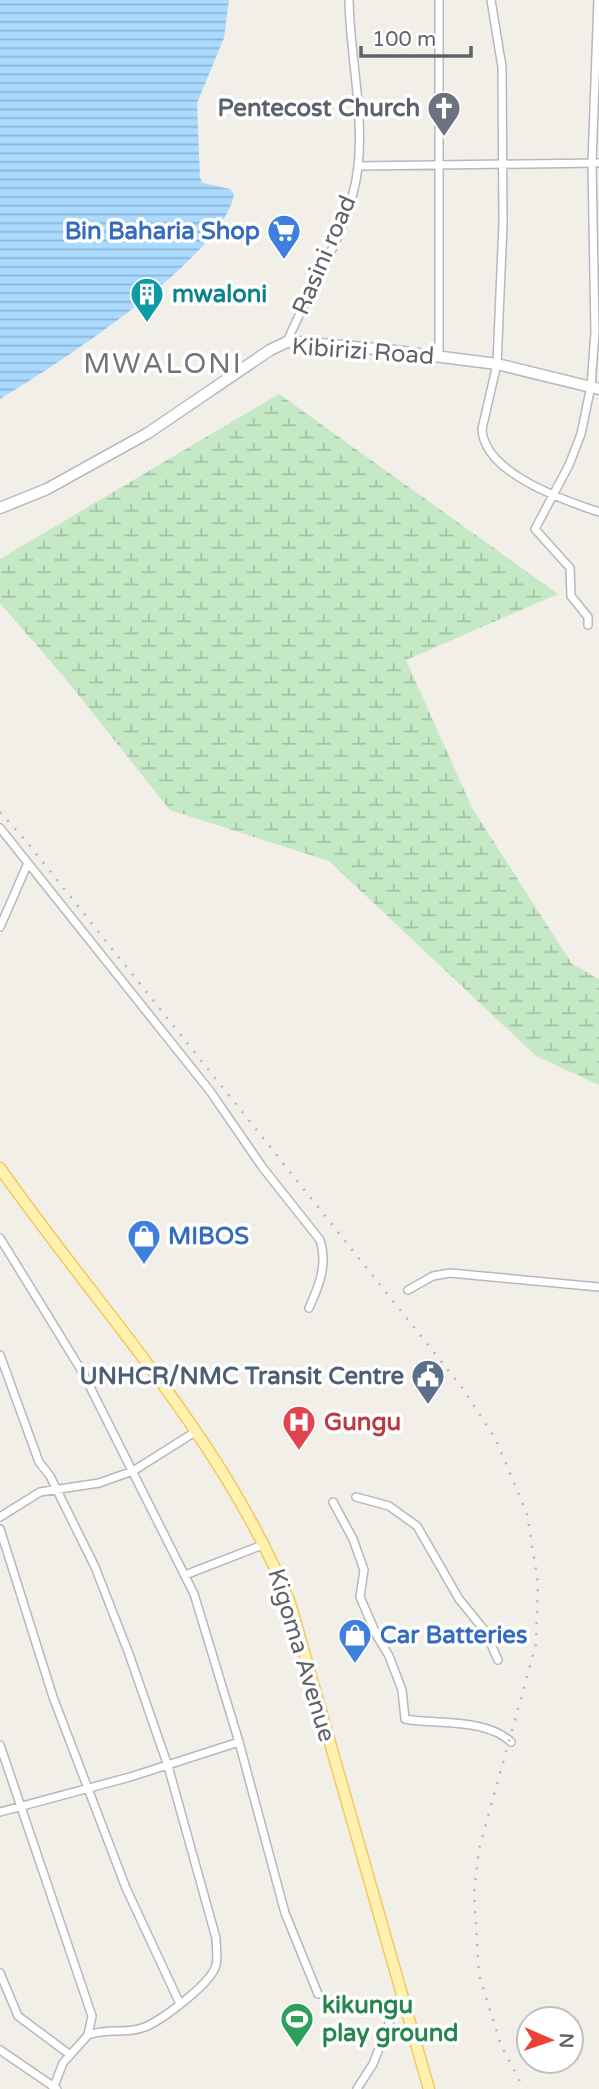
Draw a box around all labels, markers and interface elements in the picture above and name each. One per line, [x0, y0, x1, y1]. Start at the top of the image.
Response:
scale bar [361, 14, 471, 58]
text: 100 m [372, 27, 436, 52]
church icon: Pentecost Church [425, 89, 463, 138]
place label: Pentecost Church [218, 94, 420, 123]
street label: Rasini road [286, 191, 363, 319]
supermarket icon: Bin Baharia Shop [265, 212, 303, 261]
place label: Bin Baharia Shop [65, 217, 260, 246]
building icon: mwaloni [128, 275, 166, 324]
place label: mwaloni [172, 280, 267, 309]
street label: Kibirizi Road [291, 332, 435, 371]
district label: MWALONI [83, 347, 243, 381]
shop icon: MIBOS [125, 1217, 163, 1266]
place label: MIBOS [168, 1222, 249, 1251]
public building icon: UNHCR/NMC Transit Centre [409, 1357, 447, 1406]
place label: UNHCR/NMC Transit Centre [79, 1362, 404, 1391]
hospital icon: Gungu [280, 1403, 318, 1452]
place label: Gungu [324, 1408, 401, 1437]
street label: Kigoma Avenue [261, 1565, 342, 1745]
shop icon: Car Batteries [336, 1616, 374, 1665]
place label: Car Batteries [380, 1621, 527, 1650]
place label: kikungu play ground [322, 1991, 458, 2048]
sports icon: kikungu play ground [278, 2000, 316, 2049]
north arrow [515, 2005, 585, 2075]
text: N [555, 2033, 577, 2049]

